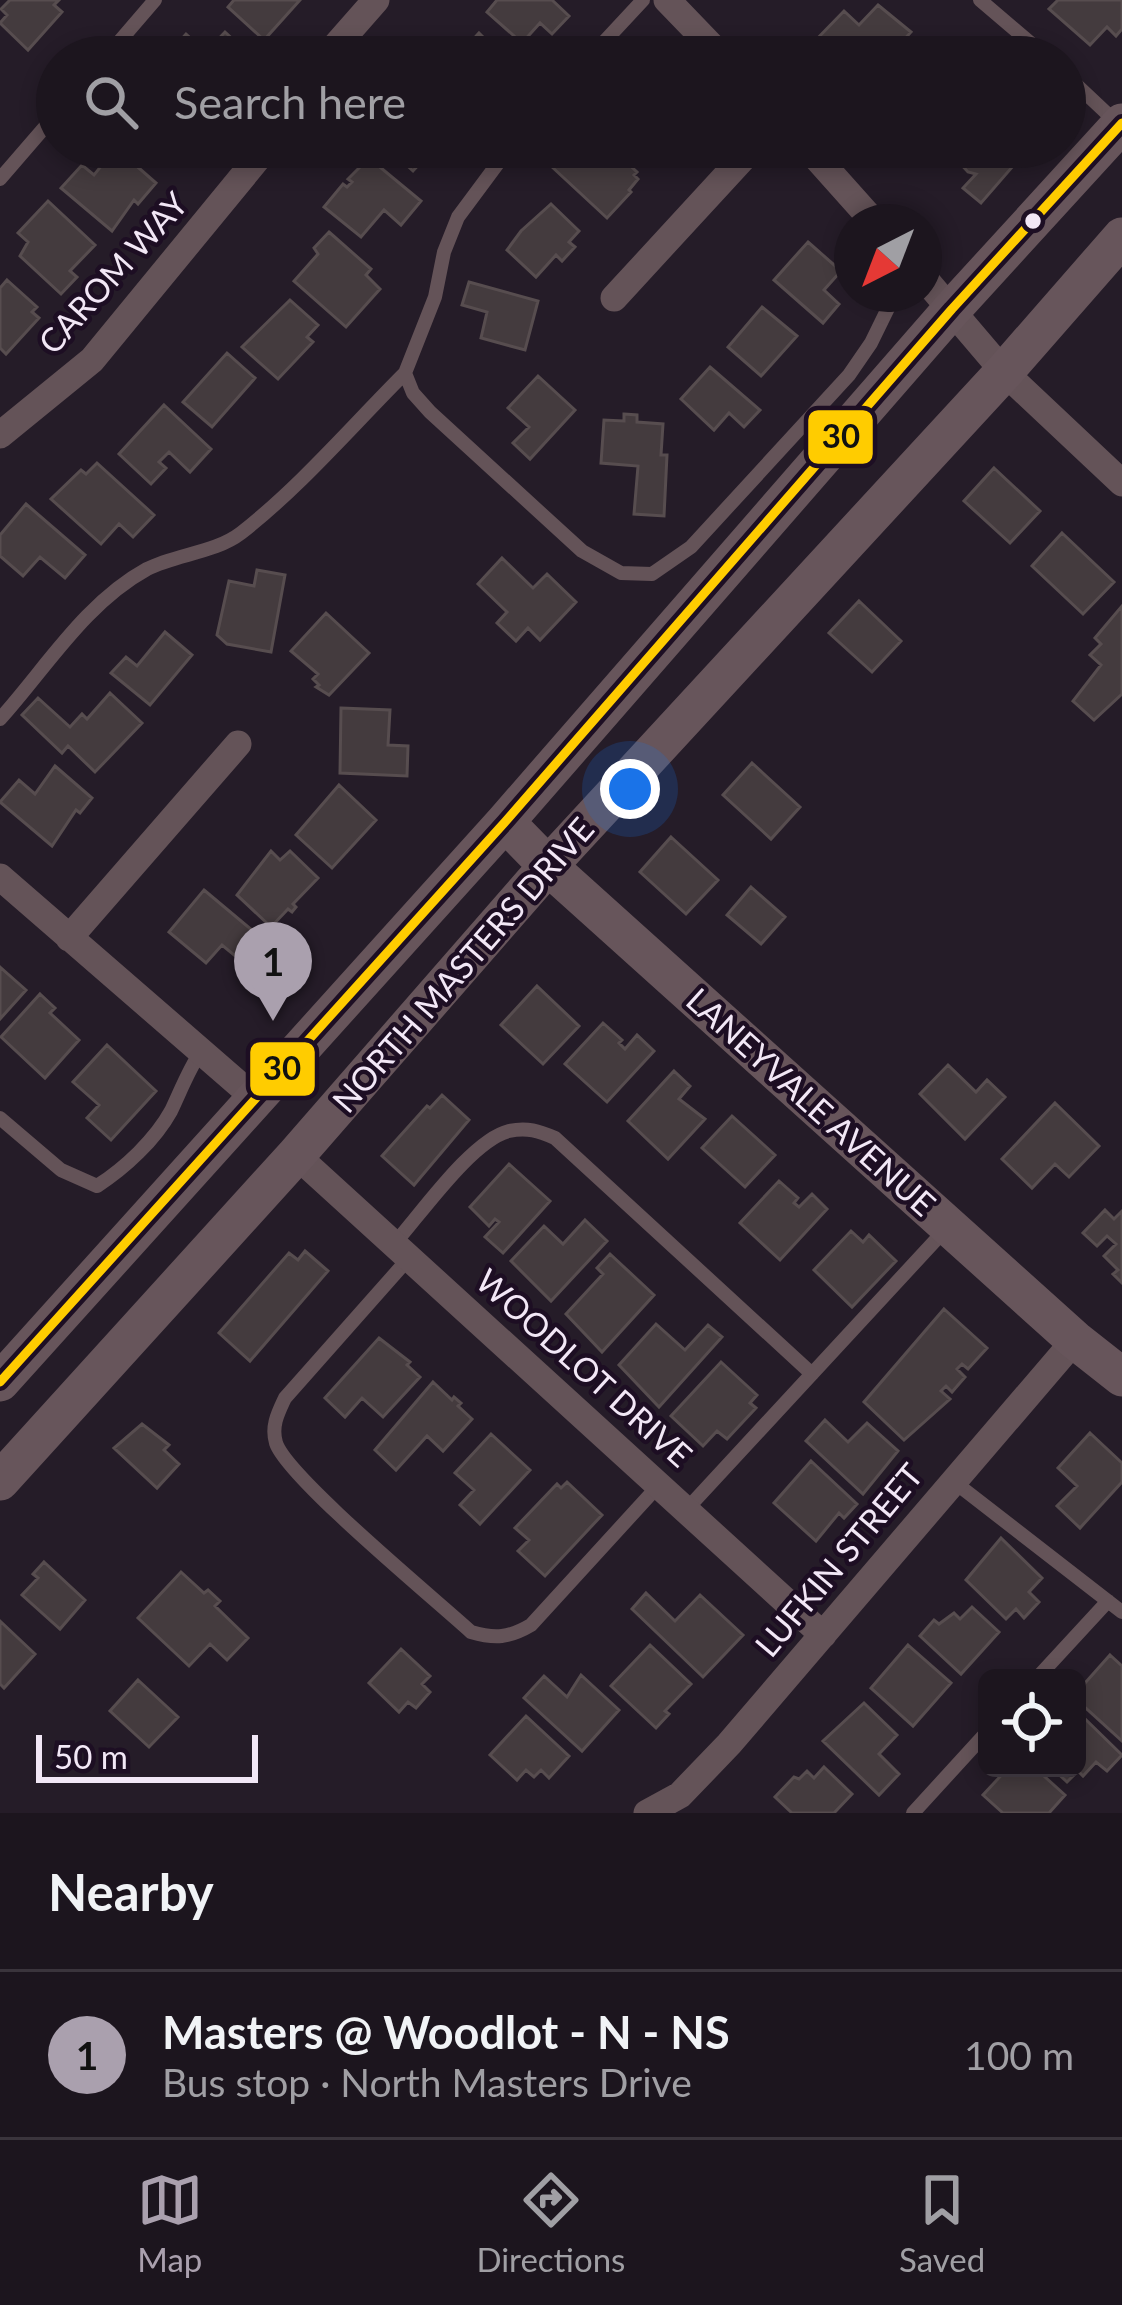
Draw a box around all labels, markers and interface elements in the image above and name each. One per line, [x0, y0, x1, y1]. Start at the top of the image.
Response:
search box [36, 36, 1086, 168]
icon: search [78, 69, 144, 135]
text: Search here [174, 75, 406, 129]
street label: CAROM WAY [29, 183, 195, 361]
north arrow [834, 204, 942, 312]
unlabelled marker [1022, 210, 1044, 232]
line badge: 30 [806, 408, 875, 466]
text: 30 [822, 415, 860, 455]
your location [600, 759, 660, 819]
street label: NORTH MASTERS DRIVE [323, 809, 601, 1120]
pin: 1 [234, 922, 312, 1021]
street label: LANEYVALE AVENUE [679, 979, 944, 1223]
line badge: 30 [248, 1040, 317, 1098]
text: 30 [263, 1047, 301, 1087]
street label: WOODLOT DRIVE [469, 1260, 701, 1475]
street label: LUFKIN STREET [746, 1454, 931, 1664]
map controls [978, 1669, 1086, 1777]
button: locate [978, 1669, 1086, 1777]
scale bar [36, 1729, 258, 1782]
text: 50 m [54, 1736, 128, 1776]
text: Nearby [48, 1861, 214, 1922]
text: Masters @ Woodlot - N - NS [162, 2005, 730, 2059]
text: 1 [76, 2032, 98, 2078]
text: 100 m [964, 2032, 1074, 2078]
text: Bus stop · North Masters Drive [162, 2059, 692, 2105]
tab: Map [137, 2167, 203, 2279]
tab: Directions [476, 2167, 625, 2279]
tab: Saved [899, 2167, 985, 2279]

